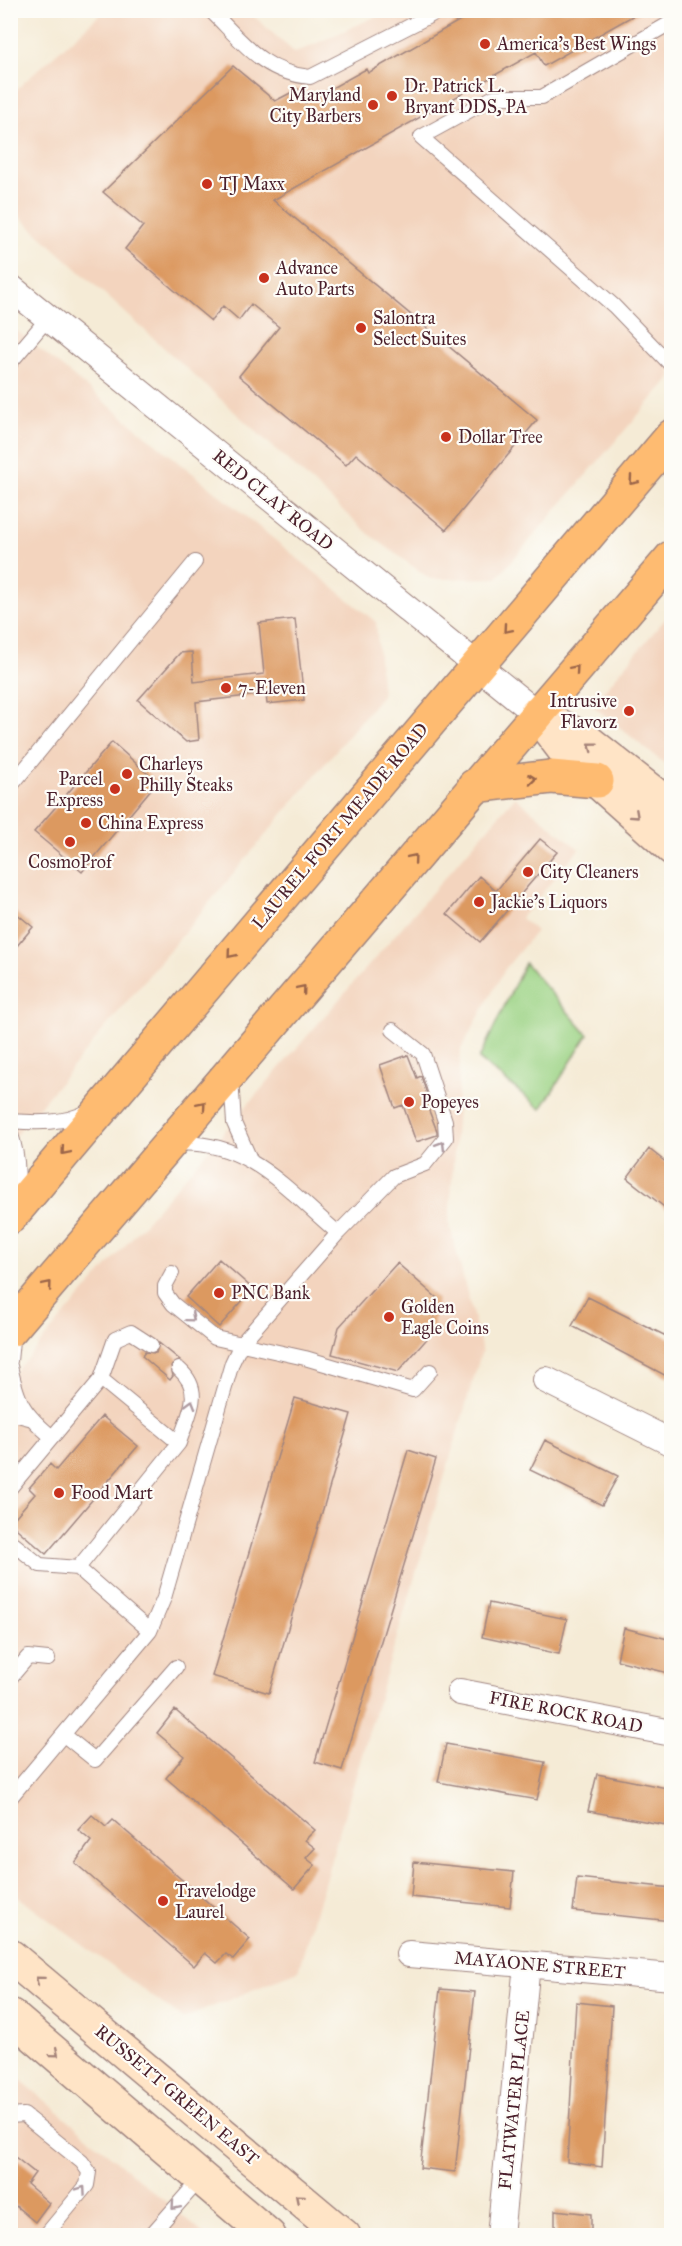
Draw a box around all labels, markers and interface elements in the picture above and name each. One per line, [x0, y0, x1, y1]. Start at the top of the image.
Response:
place label: America's Best Wings [496, 33, 656, 56]
marker: America's Best Wings [478, 37, 492, 51]
place label: Dr. Patrick L. Bryant DDS, PA [404, 75, 528, 118]
place label: Maryland City Barbers [269, 84, 361, 127]
marker: Dr. Patrick L. Bryant DDS, PA [385, 89, 399, 103]
marker: Maryland City Barbers [366, 98, 380, 112]
place label: TJ Maxx [219, 173, 285, 196]
marker: TJ Maxx [200, 177, 214, 191]
place label: Advance Auto Parts [275, 257, 354, 300]
marker: Advance Auto Parts [257, 271, 271, 285]
place label: Salontra Select Suites [373, 307, 466, 350]
marker: Salontra Select Suites [354, 321, 368, 335]
place label: Dollar Tree [458, 426, 543, 448]
marker: Dollar Tree [439, 430, 453, 444]
street label: RED CLAY ROAD [208, 445, 338, 555]
one-way arrow [630, 474, 641, 485]
one-way arrow [503, 622, 514, 633]
one-way arrow [568, 665, 579, 676]
place label: 7-Eleven [238, 677, 306, 699]
marker: 7-Eleven [219, 681, 233, 695]
place label: Intrusive Flavorz [550, 690, 617, 733]
marker: Intrusive Flavorz [622, 704, 636, 718]
street label: LAUREL FORT MEADE ROAD [247, 718, 433, 934]
one-way arrow [588, 742, 599, 753]
place label: Charleys Philly Steaks [139, 753, 233, 796]
marker: Charleys Philly Steaks [120, 767, 134, 781]
place label: Parcel Express [46, 768, 103, 811]
one-way arrow [528, 773, 537, 786]
marker: Parcel Express [108, 782, 122, 796]
one-way arrow [628, 808, 639, 819]
place label: China Express [98, 812, 204, 834]
marker: China Express [79, 816, 93, 830]
marker: CosmoProf [63, 835, 77, 849]
place label: CosmoProf [28, 851, 115, 873]
one-way arrow [406, 854, 417, 865]
place label: City Cleaners [540, 861, 639, 883]
marker: City Cleaners [521, 865, 535, 879]
place label: Jackie's Liquors [489, 891, 607, 914]
marker: Jackie's Liquors [472, 895, 486, 909]
one-way arrow [228, 947, 239, 958]
one-way arrow [295, 985, 306, 996]
place label: Popeyes [421, 1091, 479, 1113]
marker: Popeyes [402, 1095, 416, 1109]
one-way arrow [195, 1101, 206, 1112]
one-way arrow [434, 1141, 445, 1151]
one-way arrow [62, 1144, 73, 1155]
one-way arrow [41, 1281, 52, 1292]
place label: PNC Bank [231, 1282, 311, 1304]
marker: PNC Bank [212, 1286, 226, 1300]
place label: Golden Eagle Coins [401, 1296, 489, 1340]
marker: Golden Eagle Coins [382, 1310, 396, 1324]
one-way arrow [184, 1311, 195, 1322]
one-way arrow [184, 1399, 196, 1410]
place label: Food Mart [71, 1482, 154, 1504]
marker: Food Mart [52, 1486, 66, 1500]
street label: FIRE ROCK ROAD [487, 1686, 645, 1738]
place label: Travelodge Laurel [175, 1880, 256, 1923]
marker: Travelodge Laurel [156, 1894, 170, 1908]
street label: MAYAONE STREET [453, 1947, 627, 1983]
one-way arrow [35, 1976, 46, 1987]
street label: FLATWATER PLACE [494, 2009, 534, 2191]
street label: RUSSETT GREEN EAST [91, 2020, 263, 2170]
one-way arrow [48, 2046, 59, 2057]
one-way arrow [74, 2186, 85, 2197]
one-way arrow [295, 2194, 306, 2205]
one-way arrow [171, 2199, 182, 2210]

